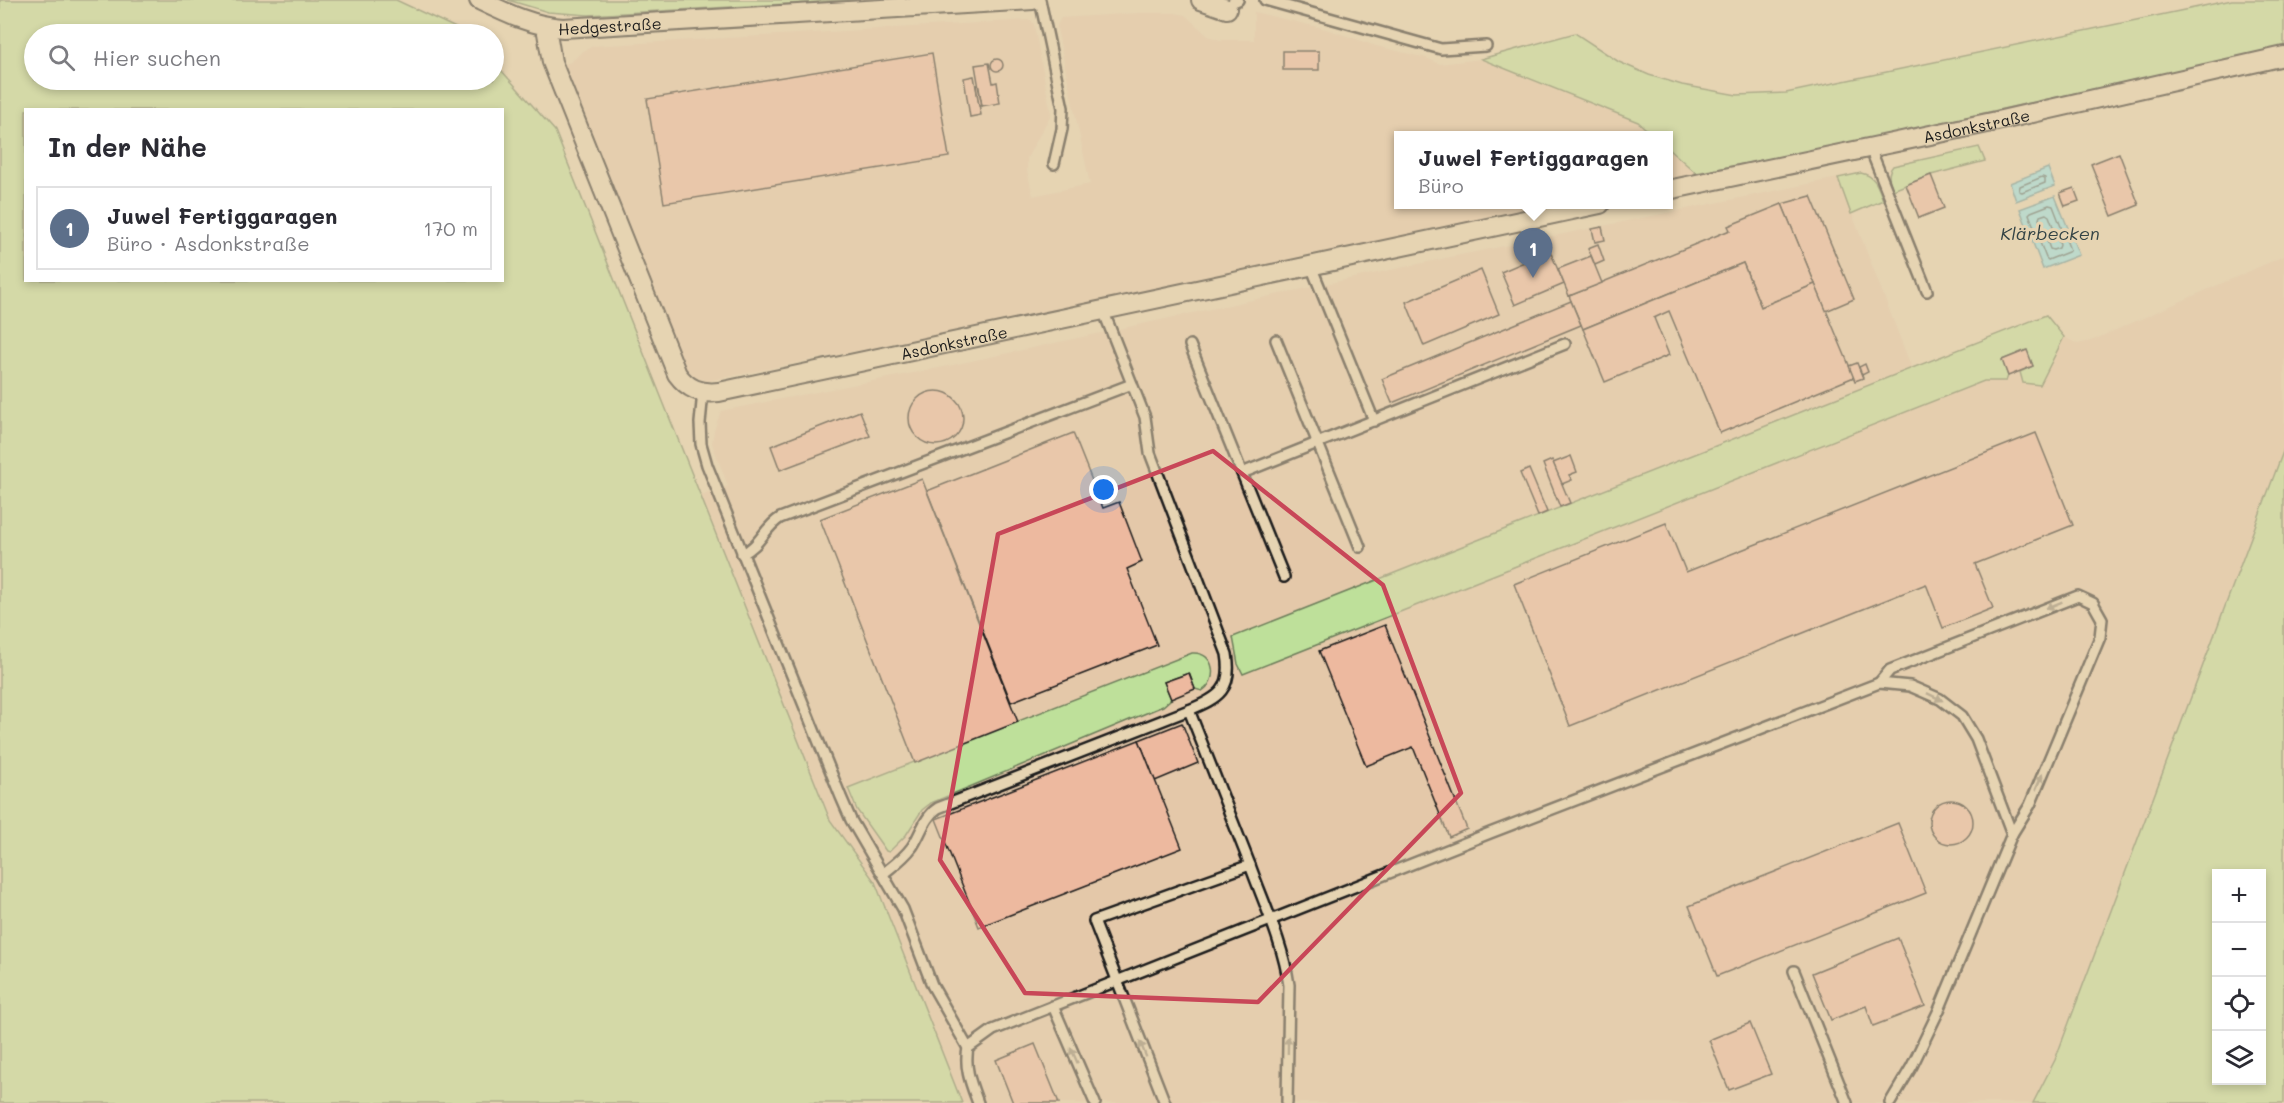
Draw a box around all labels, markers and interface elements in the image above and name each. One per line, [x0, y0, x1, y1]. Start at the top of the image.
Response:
street label: Hedgestraße [557, 12, 662, 39]
search box [24, 24, 504, 90]
icon: search [45, 41, 78, 74]
text: Hier suchen [93, 43, 221, 72]
street label: Asdonkstraße [1921, 103, 2032, 147]
text: In der Nähe [48, 130, 207, 164]
popup [1394, 131, 1673, 209]
text: Juwel Fertiggaragen [1418, 143, 1649, 172]
text: Büro [1418, 172, 1464, 198]
text: Juwel Fertiggaragen [107, 201, 337, 230]
text: 1 [65, 215, 74, 241]
text: 170 m [423, 215, 478, 241]
water label: Klärbecken [2000, 221, 2100, 245]
pin: 1 [1514, 228, 1552, 278]
text: Büro · Asdonkstraße [107, 230, 310, 256]
street label: Asdonkstraße [898, 320, 1009, 364]
your location [1089, 475, 1118, 504]
one-way arrow [2045, 601, 2063, 610]
one-way arrow [1926, 693, 1943, 702]
one-way arrow [2034, 773, 2044, 791]
map controls [2212, 869, 2266, 1085]
button: + [2212, 869, 2266, 923]
button: − [2212, 923, 2266, 977]
button: locate [2212, 977, 2266, 1031]
button: layers [2212, 1031, 2266, 1085]
one-way arrow [1283, 1035, 1293, 1054]
one-way arrow [1138, 1039, 1148, 1057]
one-way arrow [1069, 1045, 1079, 1063]

